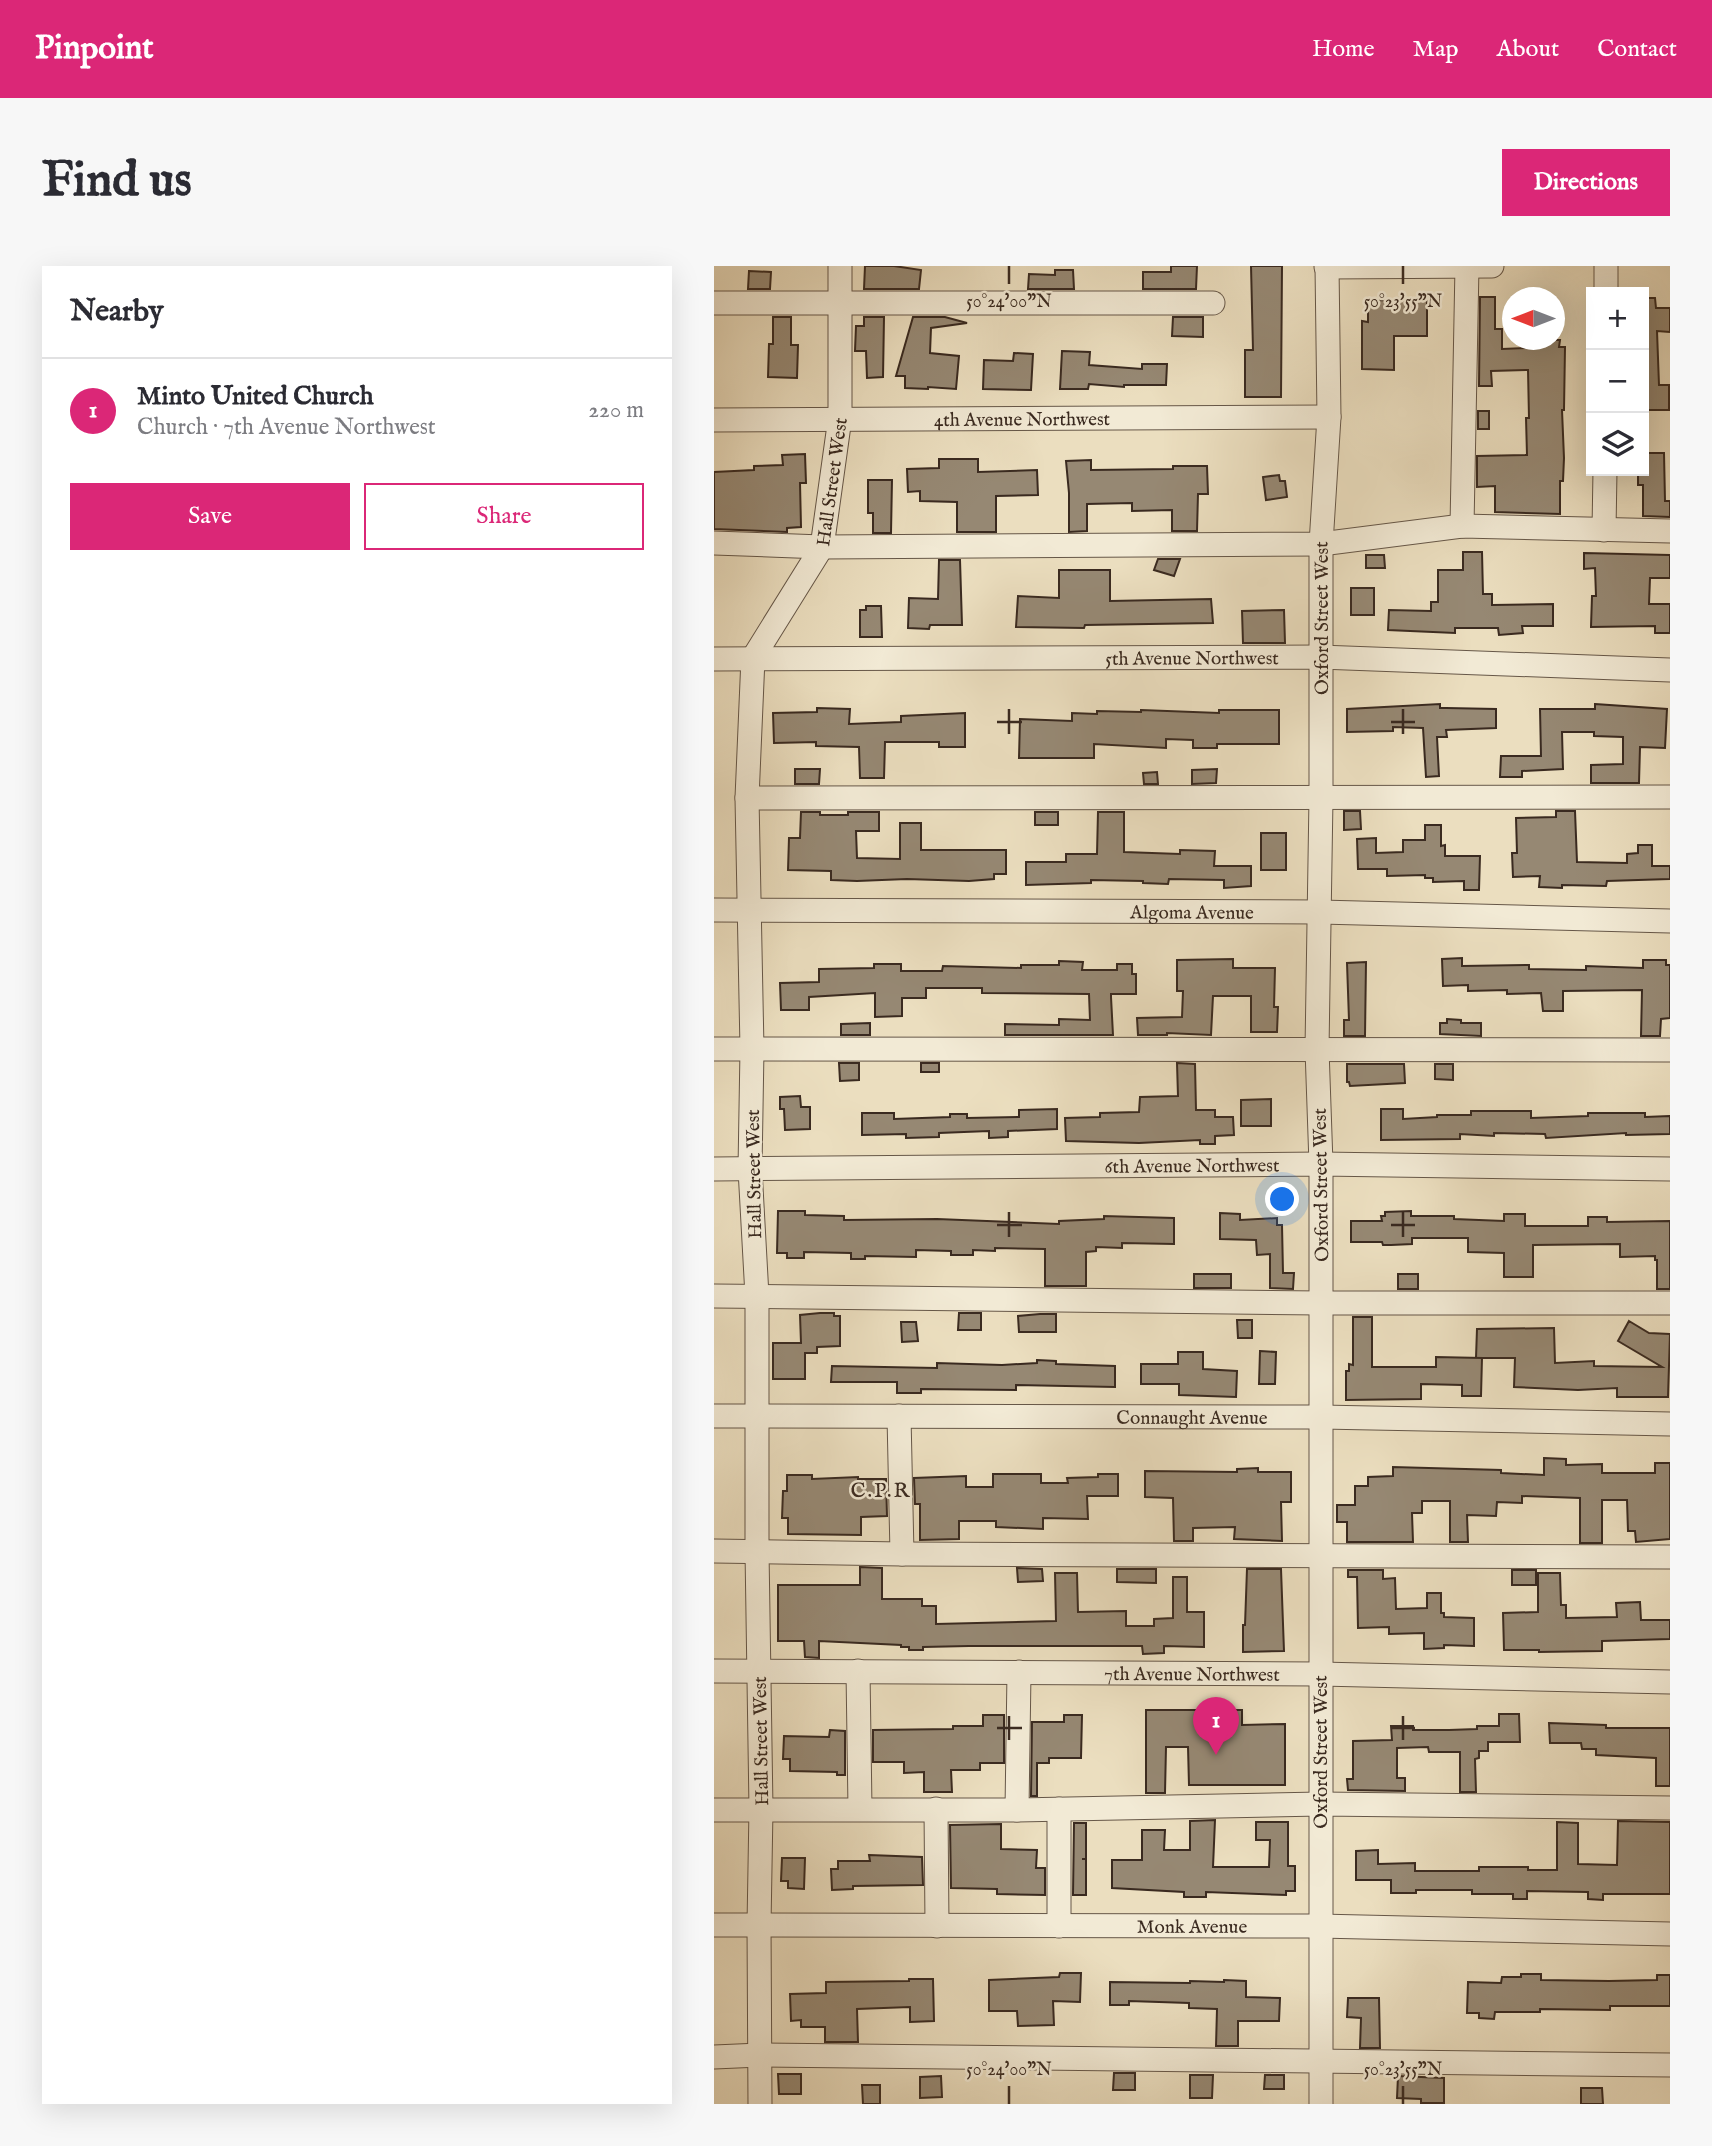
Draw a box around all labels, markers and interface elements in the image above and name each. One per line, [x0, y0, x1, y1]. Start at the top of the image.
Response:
text: Pinpoint [35, 28, 154, 70]
text: Home [1312, 34, 1375, 65]
text: Map [1413, 34, 1459, 65]
text: About [1497, 34, 1559, 65]
text: Contact [1597, 34, 1677, 65]
button: Directions [1502, 149, 1670, 216]
text: Find us [42, 151, 192, 213]
north arrow [1502, 287, 1565, 350]
map controls [1586, 287, 1649, 476]
button: + [1586, 287, 1649, 350]
text: 50°24'00"N [966, 291, 1052, 314]
text: 50°23'55"N [1364, 291, 1443, 314]
text: Nearby [70, 293, 163, 331]
button: − [1586, 350, 1649, 413]
text: Minto United Church [137, 380, 374, 413]
text: 1 [89, 396, 97, 425]
text: 220 m [588, 396, 644, 425]
street label: 4th Avenue Northwest [934, 408, 1111, 433]
text: Church · 7th Avenue Northwest [137, 413, 436, 442]
button: layers [1586, 413, 1649, 476]
street label: Hall Street West [812, 416, 854, 548]
button: Save [70, 483, 350, 550]
button: Share [364, 483, 644, 550]
street label: Oxford Street West [1311, 541, 1335, 695]
street label: 5th Avenue Northwest [1105, 647, 1279, 672]
street label: Algoma Avenue [1129, 901, 1254, 926]
street label: Oxford Street West [1309, 1107, 1335, 1262]
street label: Hall Street West [742, 1109, 768, 1239]
street label: 6th Avenue Northwest [1104, 1154, 1280, 1180]
your location [1265, 1182, 1299, 1216]
street label: Connaught Avenue [1116, 1407, 1268, 1431]
district label: C.P.R [851, 1478, 911, 1505]
street label: 7th Avenue Northwest [1104, 1663, 1280, 1688]
street label: Oxford Street West [1310, 1675, 1334, 1829]
street label: Hall Street West [749, 1676, 775, 1806]
pin: 1 [1193, 1697, 1239, 1755]
street label: Monk Avenue [1137, 1916, 1247, 1940]
text: 50°24'00"N [966, 2059, 1052, 2082]
text: 50°23'55"N [1364, 2059, 1443, 2082]

